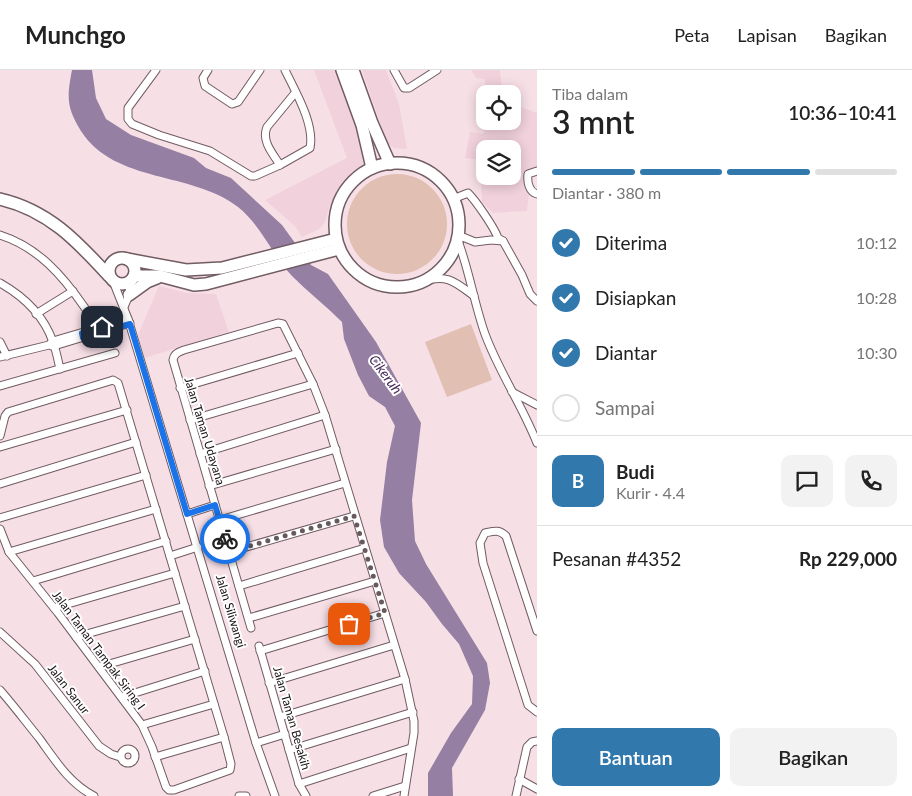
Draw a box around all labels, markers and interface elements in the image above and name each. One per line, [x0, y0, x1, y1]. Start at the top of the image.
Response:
text: Munchgo [25, 20, 126, 49]
text: Peta [674, 24, 709, 46]
text: Lapisan [737, 24, 797, 46]
text: Bagikan [825, 24, 887, 46]
text: Tiba dalam [552, 84, 628, 103]
map controls [476, 85, 521, 185]
button: locate [476, 85, 521, 130]
text: 10:36–10:41 [788, 101, 897, 124]
text: 3 mnt [552, 102, 635, 141]
button: layers [476, 140, 521, 185]
text: Diantar · 380 m [552, 183, 661, 202]
icon: check [552, 229, 580, 257]
text: Diterima [595, 231, 667, 254]
text: 10:12 [856, 233, 897, 252]
icon: check [552, 284, 580, 312]
text: Disiapkan [595, 286, 676, 309]
text: 10:28 [856, 288, 897, 307]
pin [81, 306, 123, 348]
icon: home [88, 313, 116, 341]
icon: check [552, 339, 580, 367]
text: Diantar [595, 341, 657, 364]
text: 10:30 [856, 343, 897, 362]
water label: Cikeruh [366, 351, 406, 397]
street label: Jalan Taman Udayana [181, 375, 229, 487]
text: Sampai [595, 396, 655, 419]
button: chat [781, 455, 833, 507]
button: phone [845, 455, 897, 507]
text: Budi [616, 460, 655, 483]
text: B [572, 469, 584, 492]
text: Kurir · 4.4 [616, 483, 685, 502]
courier [200, 514, 250, 564]
icon: bike [211, 525, 239, 553]
text: Pesanan #4352 [552, 547, 681, 570]
text: Rp 229,000 [799, 547, 897, 570]
street label: Jalan Siliwangi [213, 573, 249, 649]
street label: Jalan Taman Tampak Siring I [49, 587, 149, 713]
pin [328, 603, 370, 645]
icon: bag [335, 610, 363, 638]
street label: Jalan Sanur [45, 661, 94, 718]
street label: Jalan Taman Besakih [270, 664, 314, 772]
button: Bantuan [552, 728, 720, 786]
button: Bagikan [730, 728, 897, 786]

